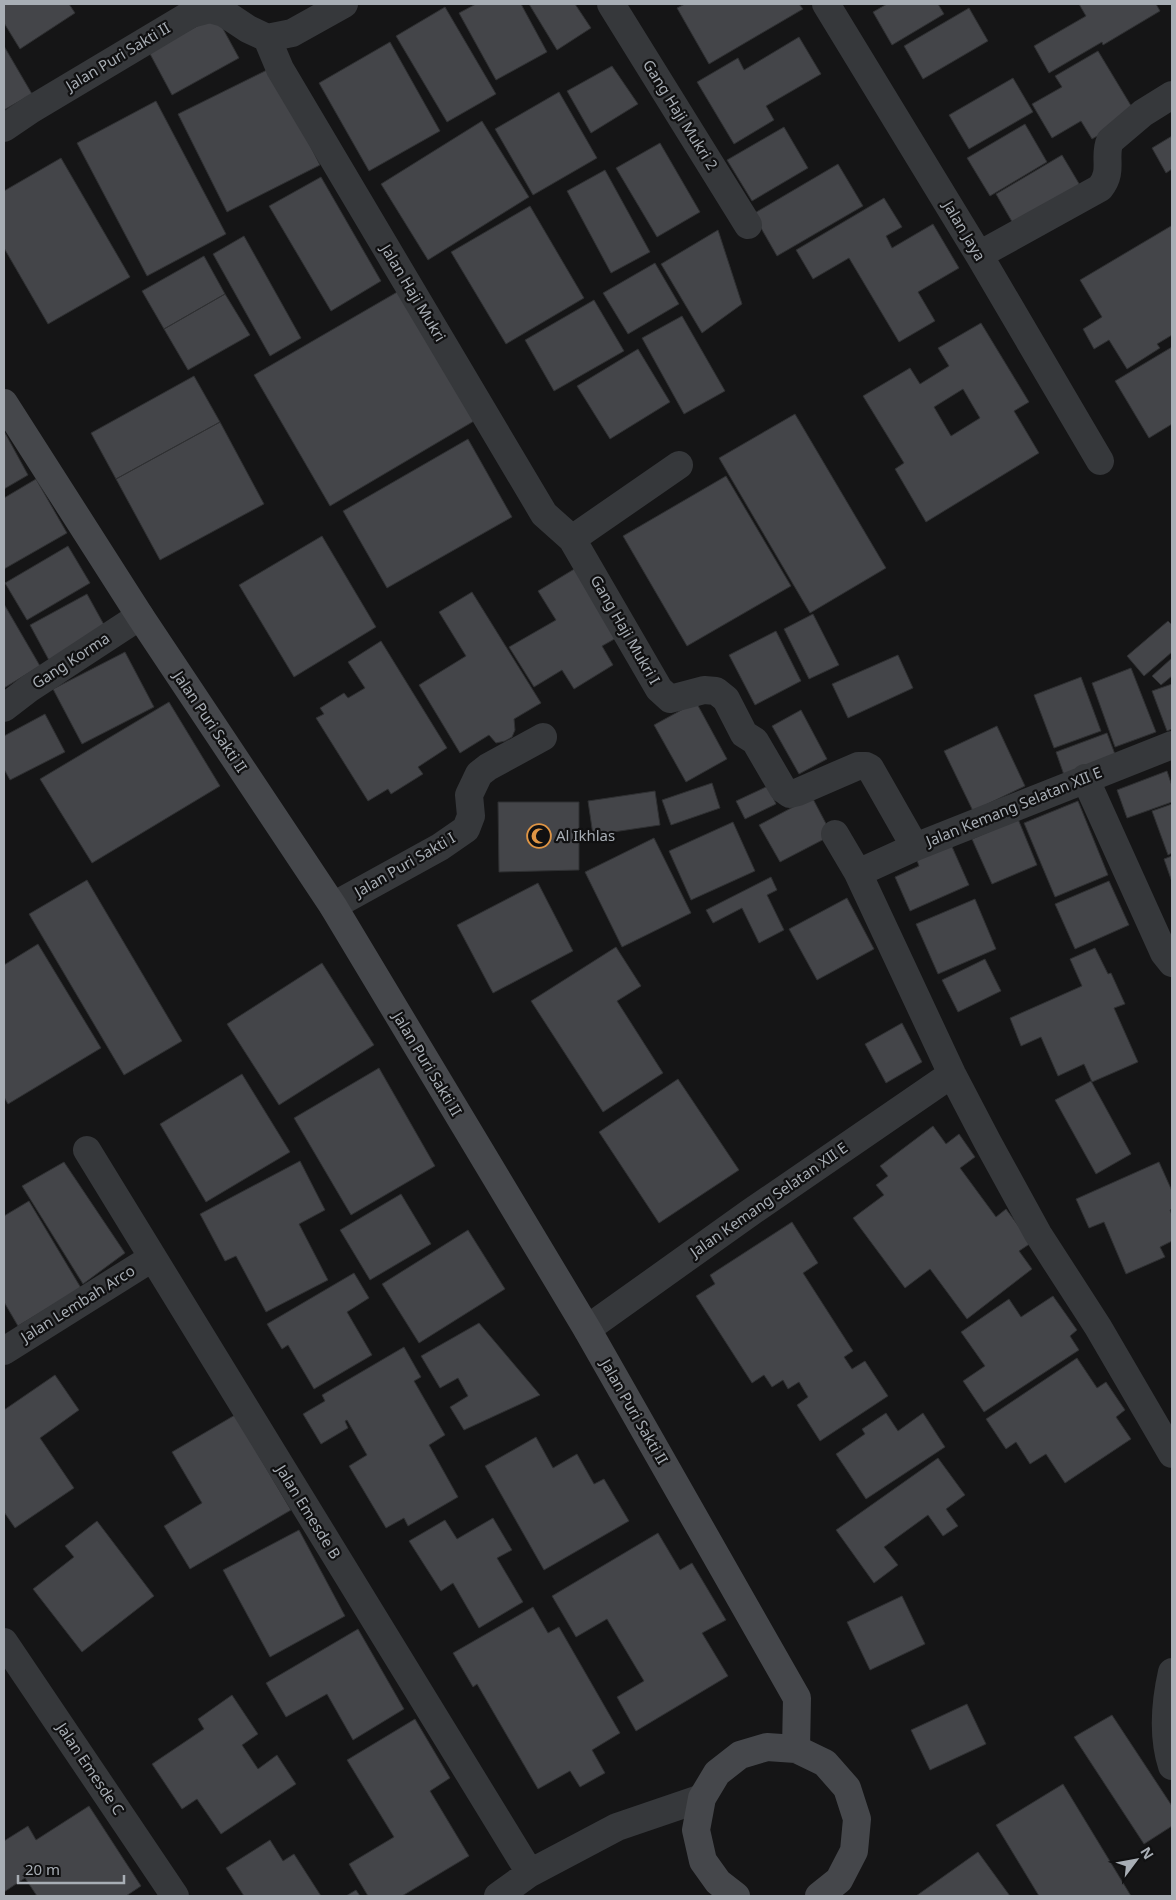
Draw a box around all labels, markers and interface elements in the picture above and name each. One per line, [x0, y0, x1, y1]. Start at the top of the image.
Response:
street label: Jalan Puri Sakti II [60, 17, 173, 96]
street label: Gang Haji Mukri 2 [639, 56, 723, 173]
street label: Jalan Jaya [938, 195, 991, 264]
street label: Jalan Haji Mukri [376, 238, 451, 345]
street label: Gang Haji Mukri I [586, 571, 665, 688]
street label: Gang Korma [28, 628, 113, 693]
street label: Jalan Puri Sakti II [168, 665, 252, 776]
street label: Jalan Kemang Selatan XII E [921, 762, 1104, 851]
mosque icon: Al Ikhlas [526, 823, 552, 849]
place label: Al Ikhlas [556, 825, 615, 845]
street label: Jalan Puri Sakti I [349, 827, 459, 902]
street label: Jalan Puri Sakti II [388, 1006, 467, 1119]
street label: Jalan Kemang Selatan XII E [684, 1137, 851, 1262]
street label: Jalan Lembah Arco [15, 1260, 138, 1347]
street label: Jalan Puri Sakti II [596, 1354, 673, 1468]
street label: Jalan Emesde B [271, 1459, 346, 1562]
street label: Jalan Emesde C [51, 1717, 129, 1819]
north arrow [1111, 1835, 1161, 1885]
text: N [1136, 1843, 1159, 1863]
scale bar [18, 1852, 124, 1884]
text: 20 m [25, 1859, 60, 1879]

